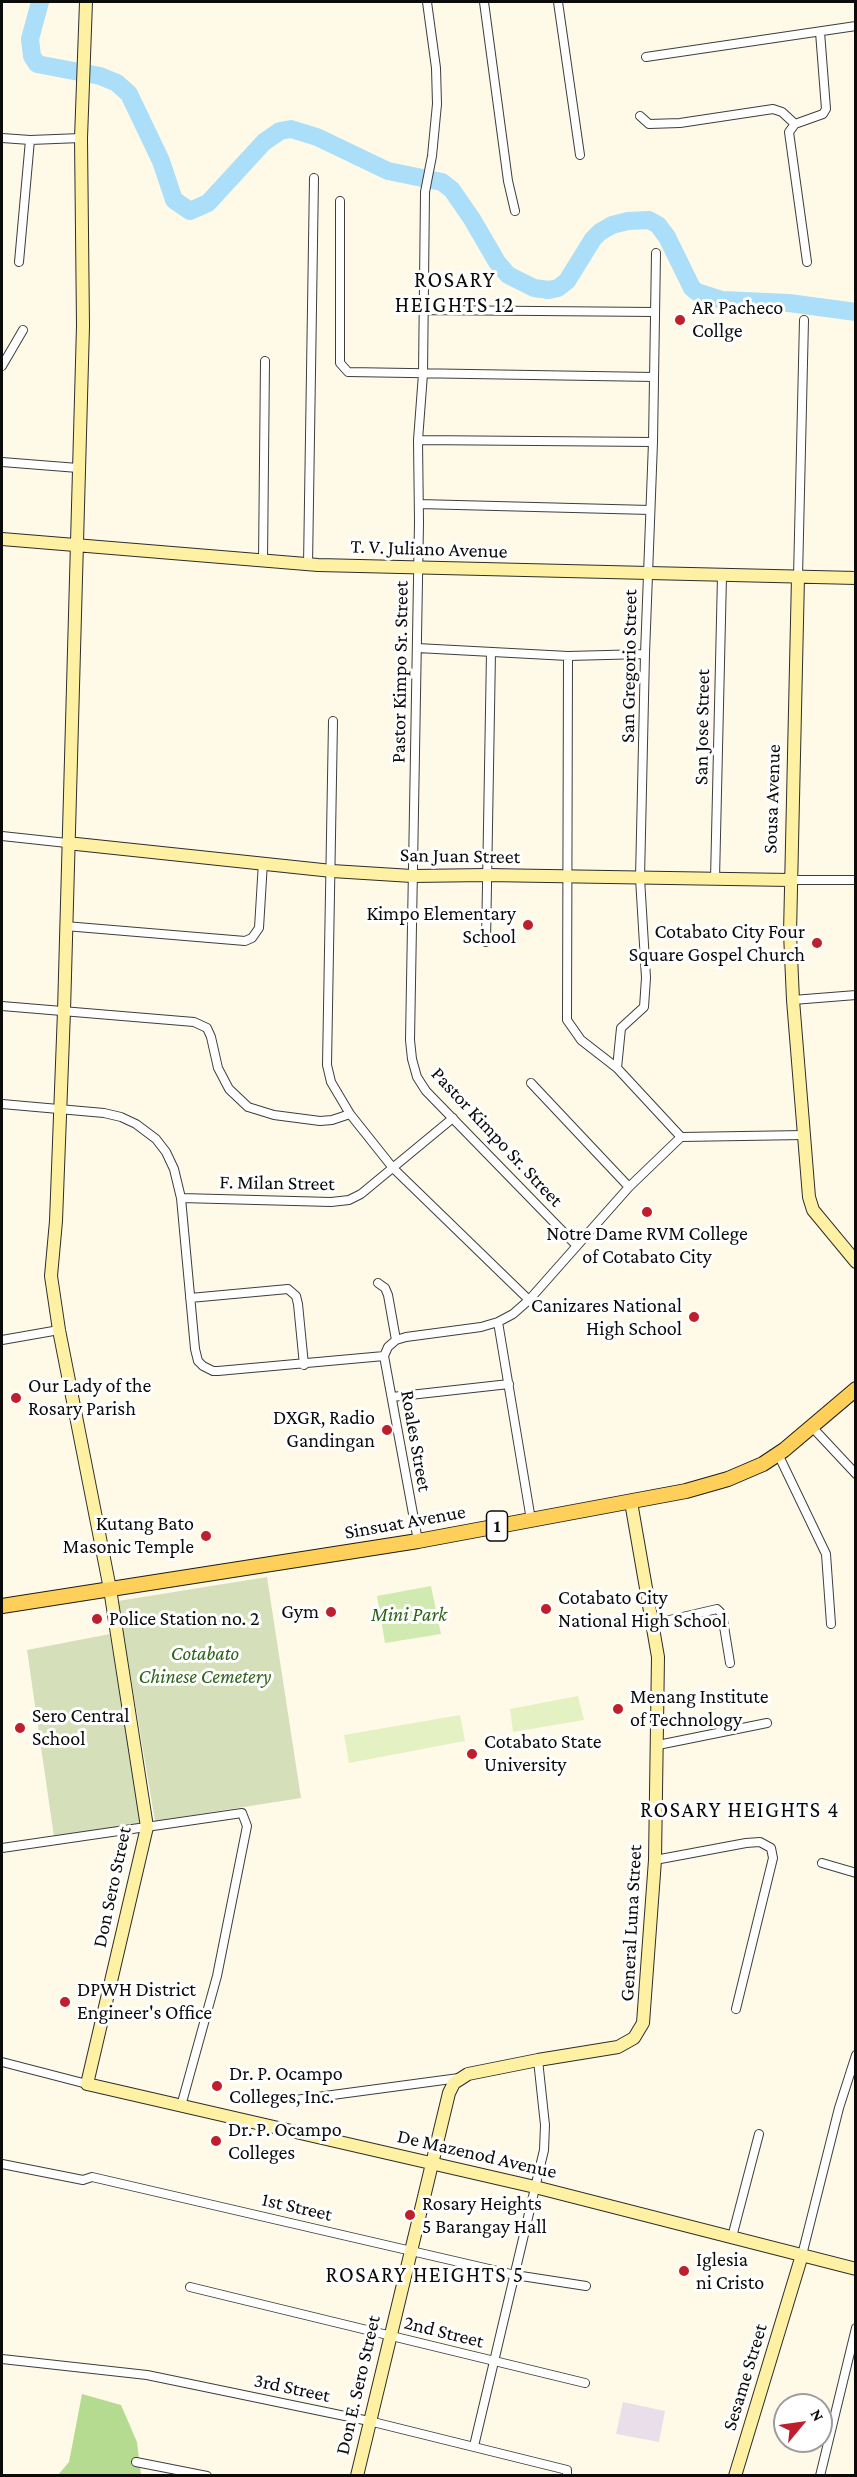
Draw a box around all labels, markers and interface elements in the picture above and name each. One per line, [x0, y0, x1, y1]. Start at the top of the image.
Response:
district label: ROSARY HEIGHTS 12 [395, 267, 515, 318]
place label: AR Pacheco Collge [692, 296, 783, 343]
marker: AR Pacheco Collge [673, 313, 687, 327]
street label: T. V. Juliano Avenue [350, 534, 508, 564]
street label: Pastor Kimpo Sr. Street [386, 581, 414, 763]
street label: San Gregorio Street [616, 589, 642, 743]
street label: San Jose Street [689, 669, 715, 785]
street label: Sousa Avenue [758, 744, 786, 854]
street label: San Juan Street [400, 843, 520, 869]
place label: Kimpo Elementary School [366, 902, 516, 949]
marker: Kimpo Elementary School [521, 918, 535, 932]
place label: Cotabato City Four Square Gospel Church [629, 920, 805, 967]
marker: Cotabato City Four Square Gospel Church [810, 936, 824, 950]
street label: Pastor Kimpo Sr. Street [426, 1062, 568, 1212]
street label: F. Milan Street [219, 1170, 335, 1196]
marker: Notre Dame RVM College of Cotabato City [640, 1205, 654, 1219]
place label: Notre Dame RVM College of Cotabato City [546, 1222, 748, 1269]
place label: Canizares National High School [531, 1294, 682, 1341]
marker: Canizares National High School [687, 1310, 701, 1324]
place label: Our Lady of the Rosary Parish [28, 1374, 151, 1421]
street label: Roales Street [395, 1388, 437, 1494]
marker: Our Lady of the Rosary Parish [9, 1391, 23, 1405]
place label: DXGR, Radio Gandingan [273, 1406, 375, 1453]
marker: DXGR, Radio Gandingan [380, 1423, 394, 1437]
street label: Sinsuat Avenue [343, 1500, 467, 1544]
road number: 1 [486, 1511, 508, 1541]
place label: Kutang Bato Masonic Temple [63, 1512, 194, 1559]
marker: Kutang Bato Masonic Temple [199, 1529, 213, 1543]
place label: Cotabato City National High School [558, 1586, 727, 1633]
place label: Gym [281, 1600, 319, 1624]
marker: Cotabato City National High School [539, 1602, 553, 1616]
park label: Mini Park [371, 1603, 447, 1627]
marker: Gym [324, 1605, 338, 1619]
place label: Police Station no. 2 [109, 1607, 259, 1631]
marker: Police Station no. 2 [90, 1612, 104, 1626]
park label: Cotabato Chinese Cemetery [139, 1642, 271, 1689]
place label: Menang Institute of Technology [630, 1685, 769, 1732]
marker: Menang Institute of Technology [611, 1702, 625, 1716]
place label: Sero Central School [32, 1704, 130, 1751]
marker: Sero Central School [13, 1721, 27, 1735]
place label: Cotabato State University [484, 1730, 602, 1777]
marker: Cotabato State University [465, 1747, 479, 1761]
district label: ROSARY HEIGHTS 4 [640, 1797, 840, 1823]
street label: Don Sero Street [87, 1824, 137, 1950]
street label: General Luna Street [615, 1844, 647, 2002]
place label: DPWH District Engineer's Office [77, 1978, 212, 2025]
marker: DPWH District Engineer's Office [58, 1995, 72, 2009]
place label: Dr. P. Ocampo Colleges, Inc. [229, 2062, 343, 2109]
marker: Dr. P. Ocampo Colleges, Inc. [210, 2079, 224, 2093]
place label: Dr. P. Ocampo Colleges [228, 2118, 342, 2165]
street label: De Mazenod Avenue [395, 2124, 559, 2184]
marker: Dr. P. Ocampo Colleges [209, 2134, 223, 2148]
street label: 1st Street [259, 2187, 335, 2227]
place label: Rosary Heights 5 Barangay Hall [422, 2192, 547, 2239]
marker: Rosary Heights 5 Barangay Hall [403, 2208, 417, 2222]
place label: Iglesia ni Cristo [696, 2248, 764, 2295]
district label: ROSARY HEIGHTS 5 [325, 2262, 525, 2288]
marker: Iglesia ni Cristo [677, 2264, 691, 2278]
street label: 2nd Street [402, 2311, 486, 2353]
street label: Don E. Sero Street [330, 2313, 386, 2457]
street label: Sesame Street [717, 2321, 773, 2433]
street label: 3rd Street [252, 2368, 332, 2408]
north arrow [773, 2393, 833, 2453]
text: N [807, 2406, 828, 2424]

